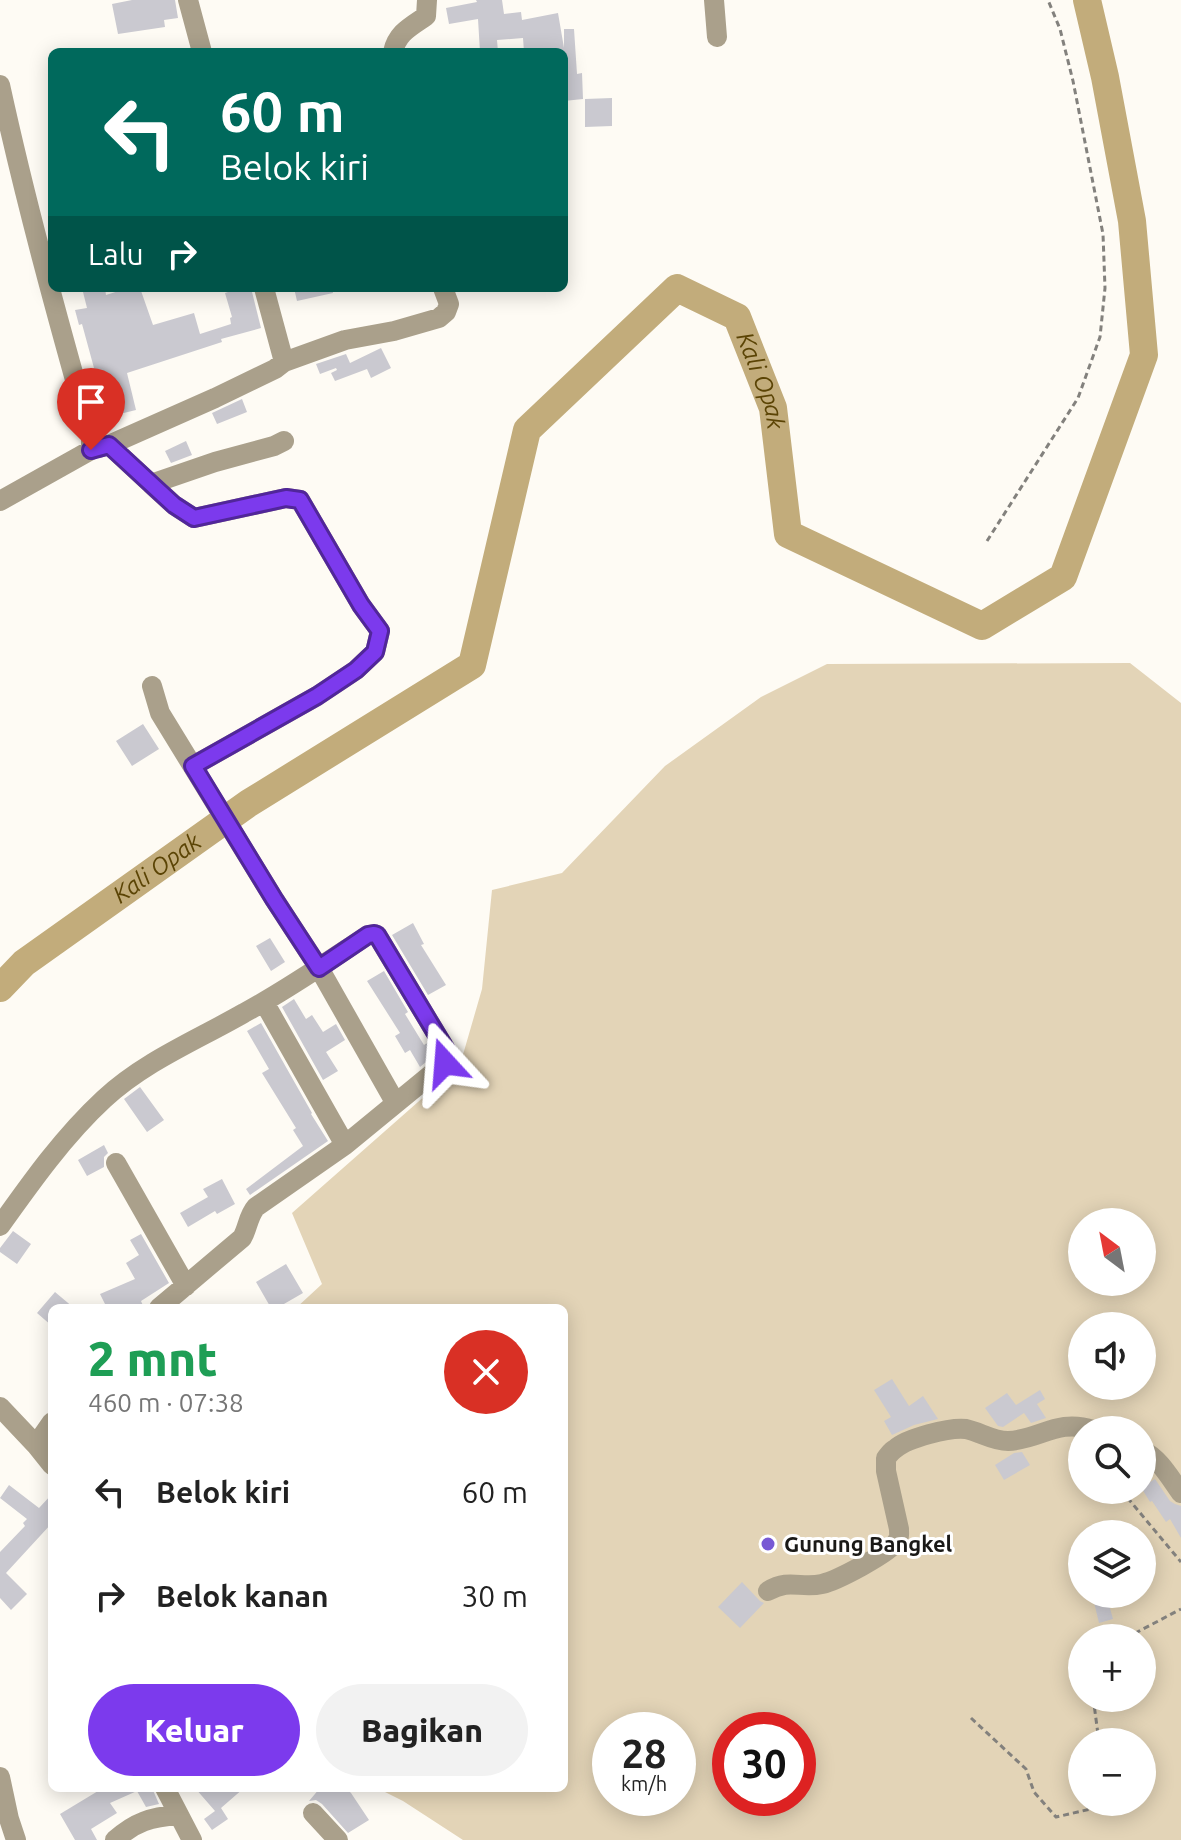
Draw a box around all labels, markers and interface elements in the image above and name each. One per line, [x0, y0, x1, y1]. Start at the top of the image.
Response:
icon: left [88, 80, 192, 184]
text: 60 m [220, 80, 345, 143]
text: Belok kiri [220, 146, 369, 187]
icon: right [160, 232, 204, 276]
text: Lalu [88, 237, 144, 271]
water label: Kali Opak [731, 328, 790, 431]
pin [57, 368, 125, 450]
icon: arrive [69, 380, 113, 424]
water label: Kali Opak [108, 827, 207, 908]
position arrow [403, 1021, 487, 1105]
north arrow [1068, 1208, 1156, 1296]
map controls [1068, 1208, 1156, 1816]
button: sound [1068, 1312, 1156, 1400]
button: close [444, 1330, 528, 1414]
text: 2 mnt [88, 1331, 218, 1385]
text: 460 m · 07:38 [88, 1388, 244, 1417]
button: search [1068, 1416, 1156, 1504]
icon: left [88, 1470, 132, 1514]
text: Belok kiri [156, 1475, 290, 1509]
text: 60 m [461, 1475, 528, 1509]
button: layers [1068, 1520, 1156, 1608]
place label: Gunung Bangkel [784, 1531, 953, 1556]
marker: Gunung Bangkel [759, 1535, 777, 1553]
icon: right [88, 1574, 132, 1618]
text: Belok kanan [156, 1579, 329, 1613]
text: 30 m [461, 1579, 528, 1613]
button: + [1068, 1624, 1156, 1712]
button: Keluar [88, 1684, 300, 1776]
button: Bagikan [316, 1684, 528, 1776]
speed limit sign: 30 [712, 1712, 816, 1816]
button: − [1068, 1728, 1156, 1816]
text: 28 [621, 1731, 667, 1776]
text: km/h [621, 1772, 667, 1795]

